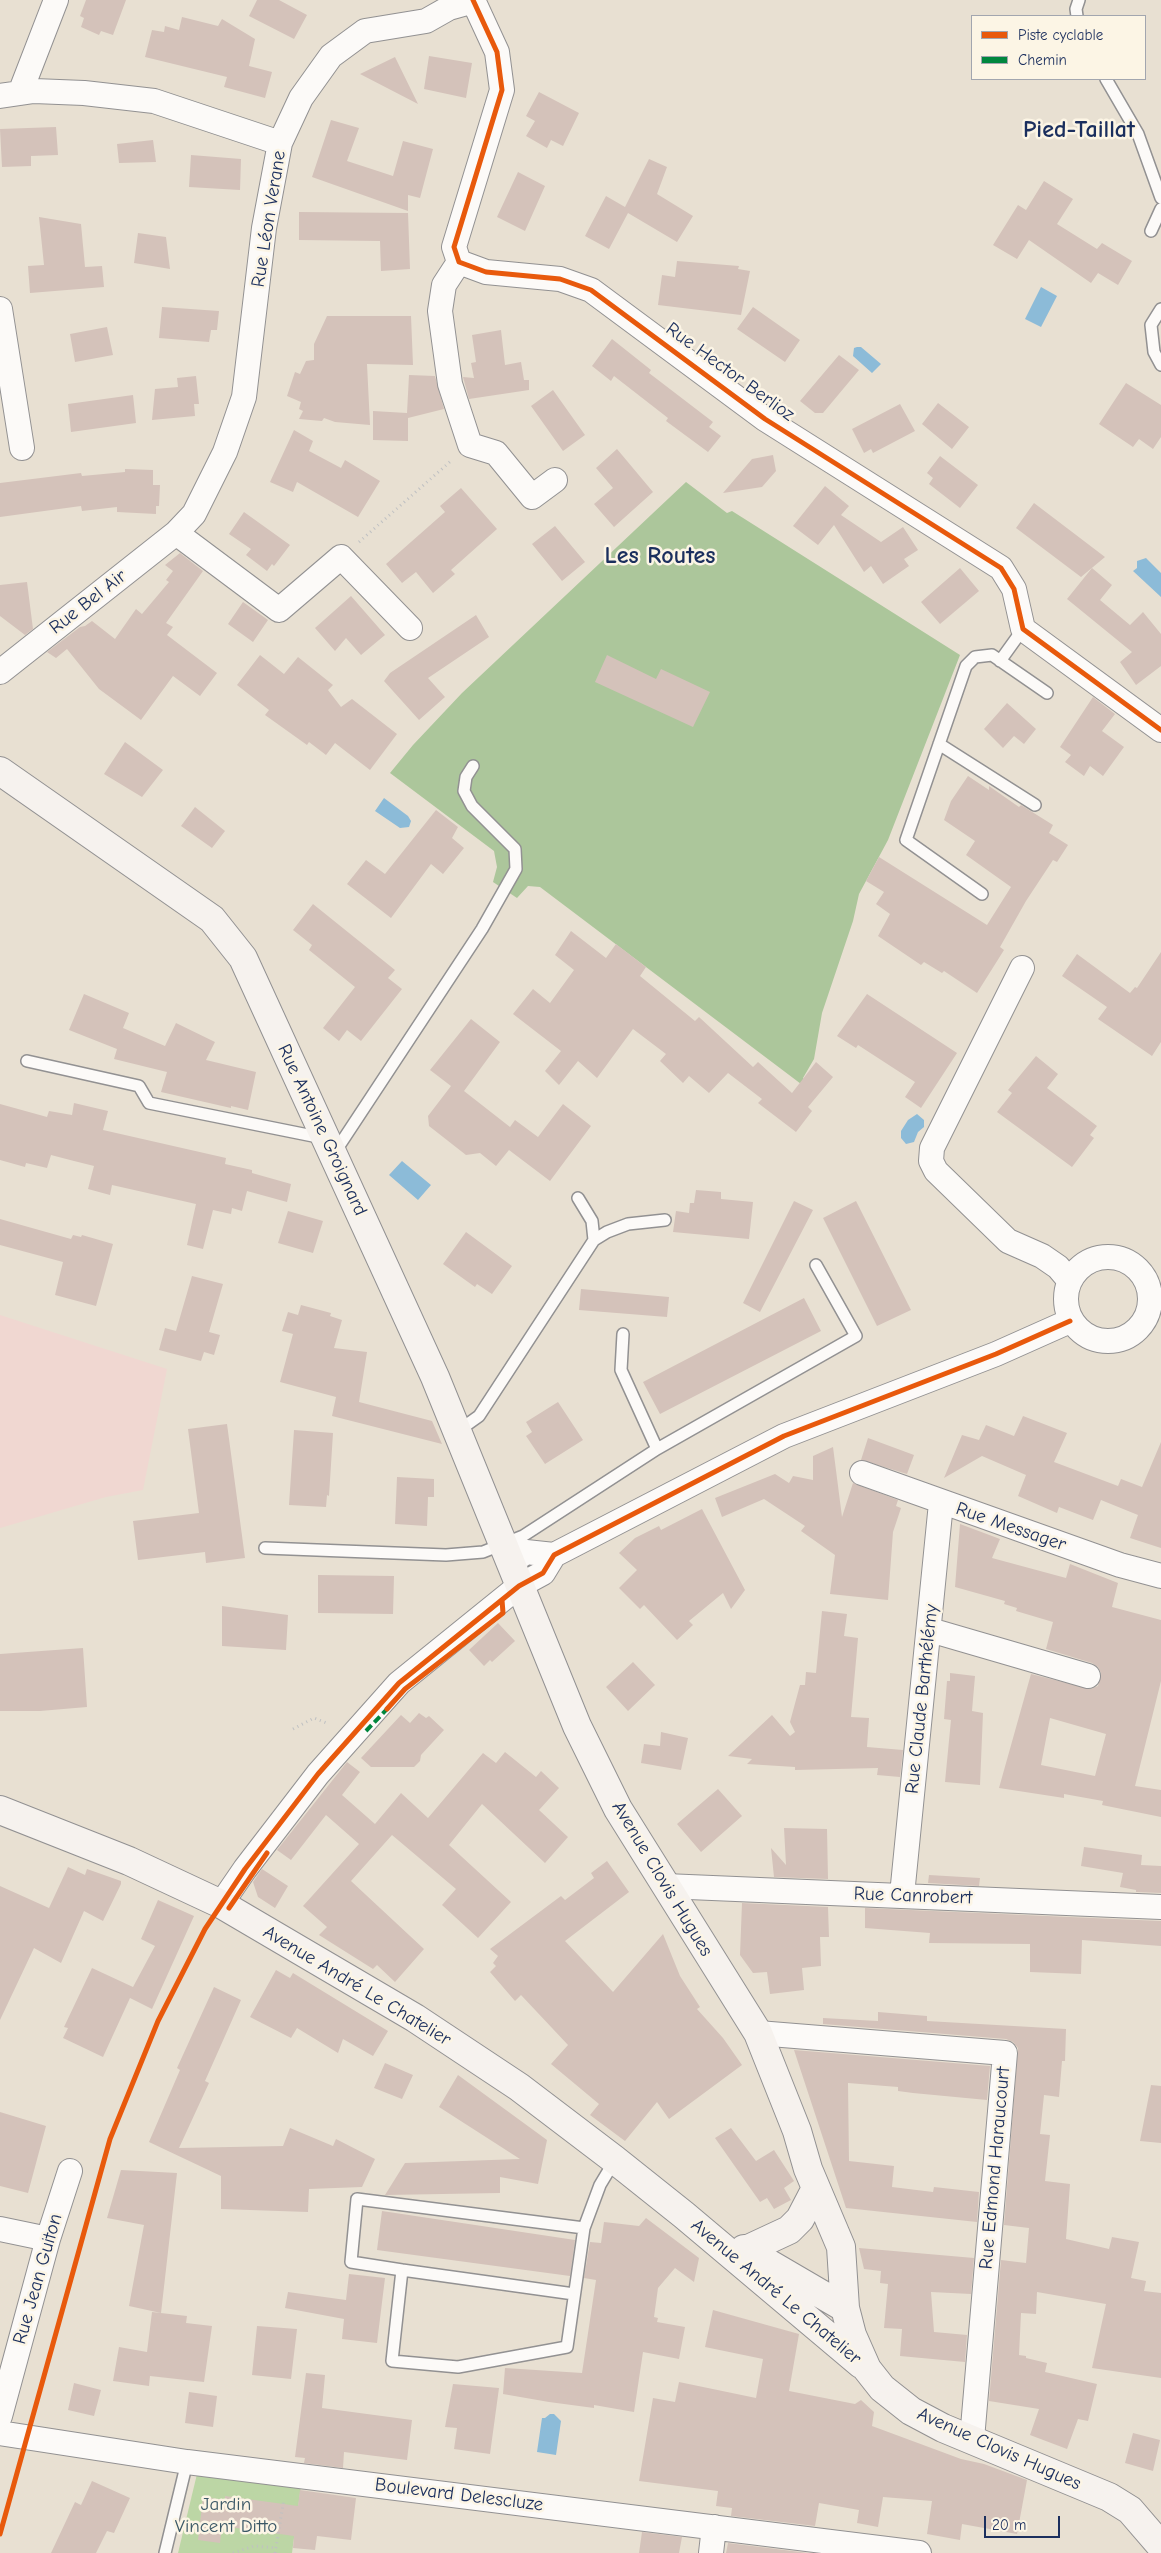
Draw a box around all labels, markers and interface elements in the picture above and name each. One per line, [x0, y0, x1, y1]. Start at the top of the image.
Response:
legend [971, 15, 1146, 80]
text: Piste cyclable [1018, 26, 1103, 44]
text: Chemin [1018, 51, 1067, 69]
district label: Pied-Taillat [1023, 116, 1135, 144]
street label: Rue Léon Verane [247, 149, 291, 289]
street label: Rue Hector Berlioz [661, 318, 799, 426]
district label: Les Routes [605, 542, 715, 570]
street label: Rue Bel Air [45, 565, 131, 639]
street label: Rue Antoine Groignard [272, 1041, 372, 1219]
street label: Rue Messager [953, 1497, 1069, 1557]
street label: Rue Claude Barthélémy [901, 1603, 943, 1795]
street label: Avenue Clovis Hugues [607, 1797, 717, 1961]
street label: Rue Canrobert [853, 1883, 973, 1909]
street label: Avenue André Le Chatelier [259, 1921, 455, 2051]
street label: Rue Edmond Haraucourt [975, 2066, 1015, 2270]
street label: Rue Jean Guiton [8, 2211, 68, 2347]
street label: Avenue André Le Chatelier [686, 2214, 866, 2370]
street label: Avenue Clovis Hugues [914, 2403, 1084, 2495]
street label: Boulevard Delescluze [374, 2473, 544, 2517]
park label: Jardin Vincent Ditto [175, 2494, 277, 2538]
scale bar [986, 2506, 1062, 2538]
text: 20 m [992, 2516, 1026, 2534]

